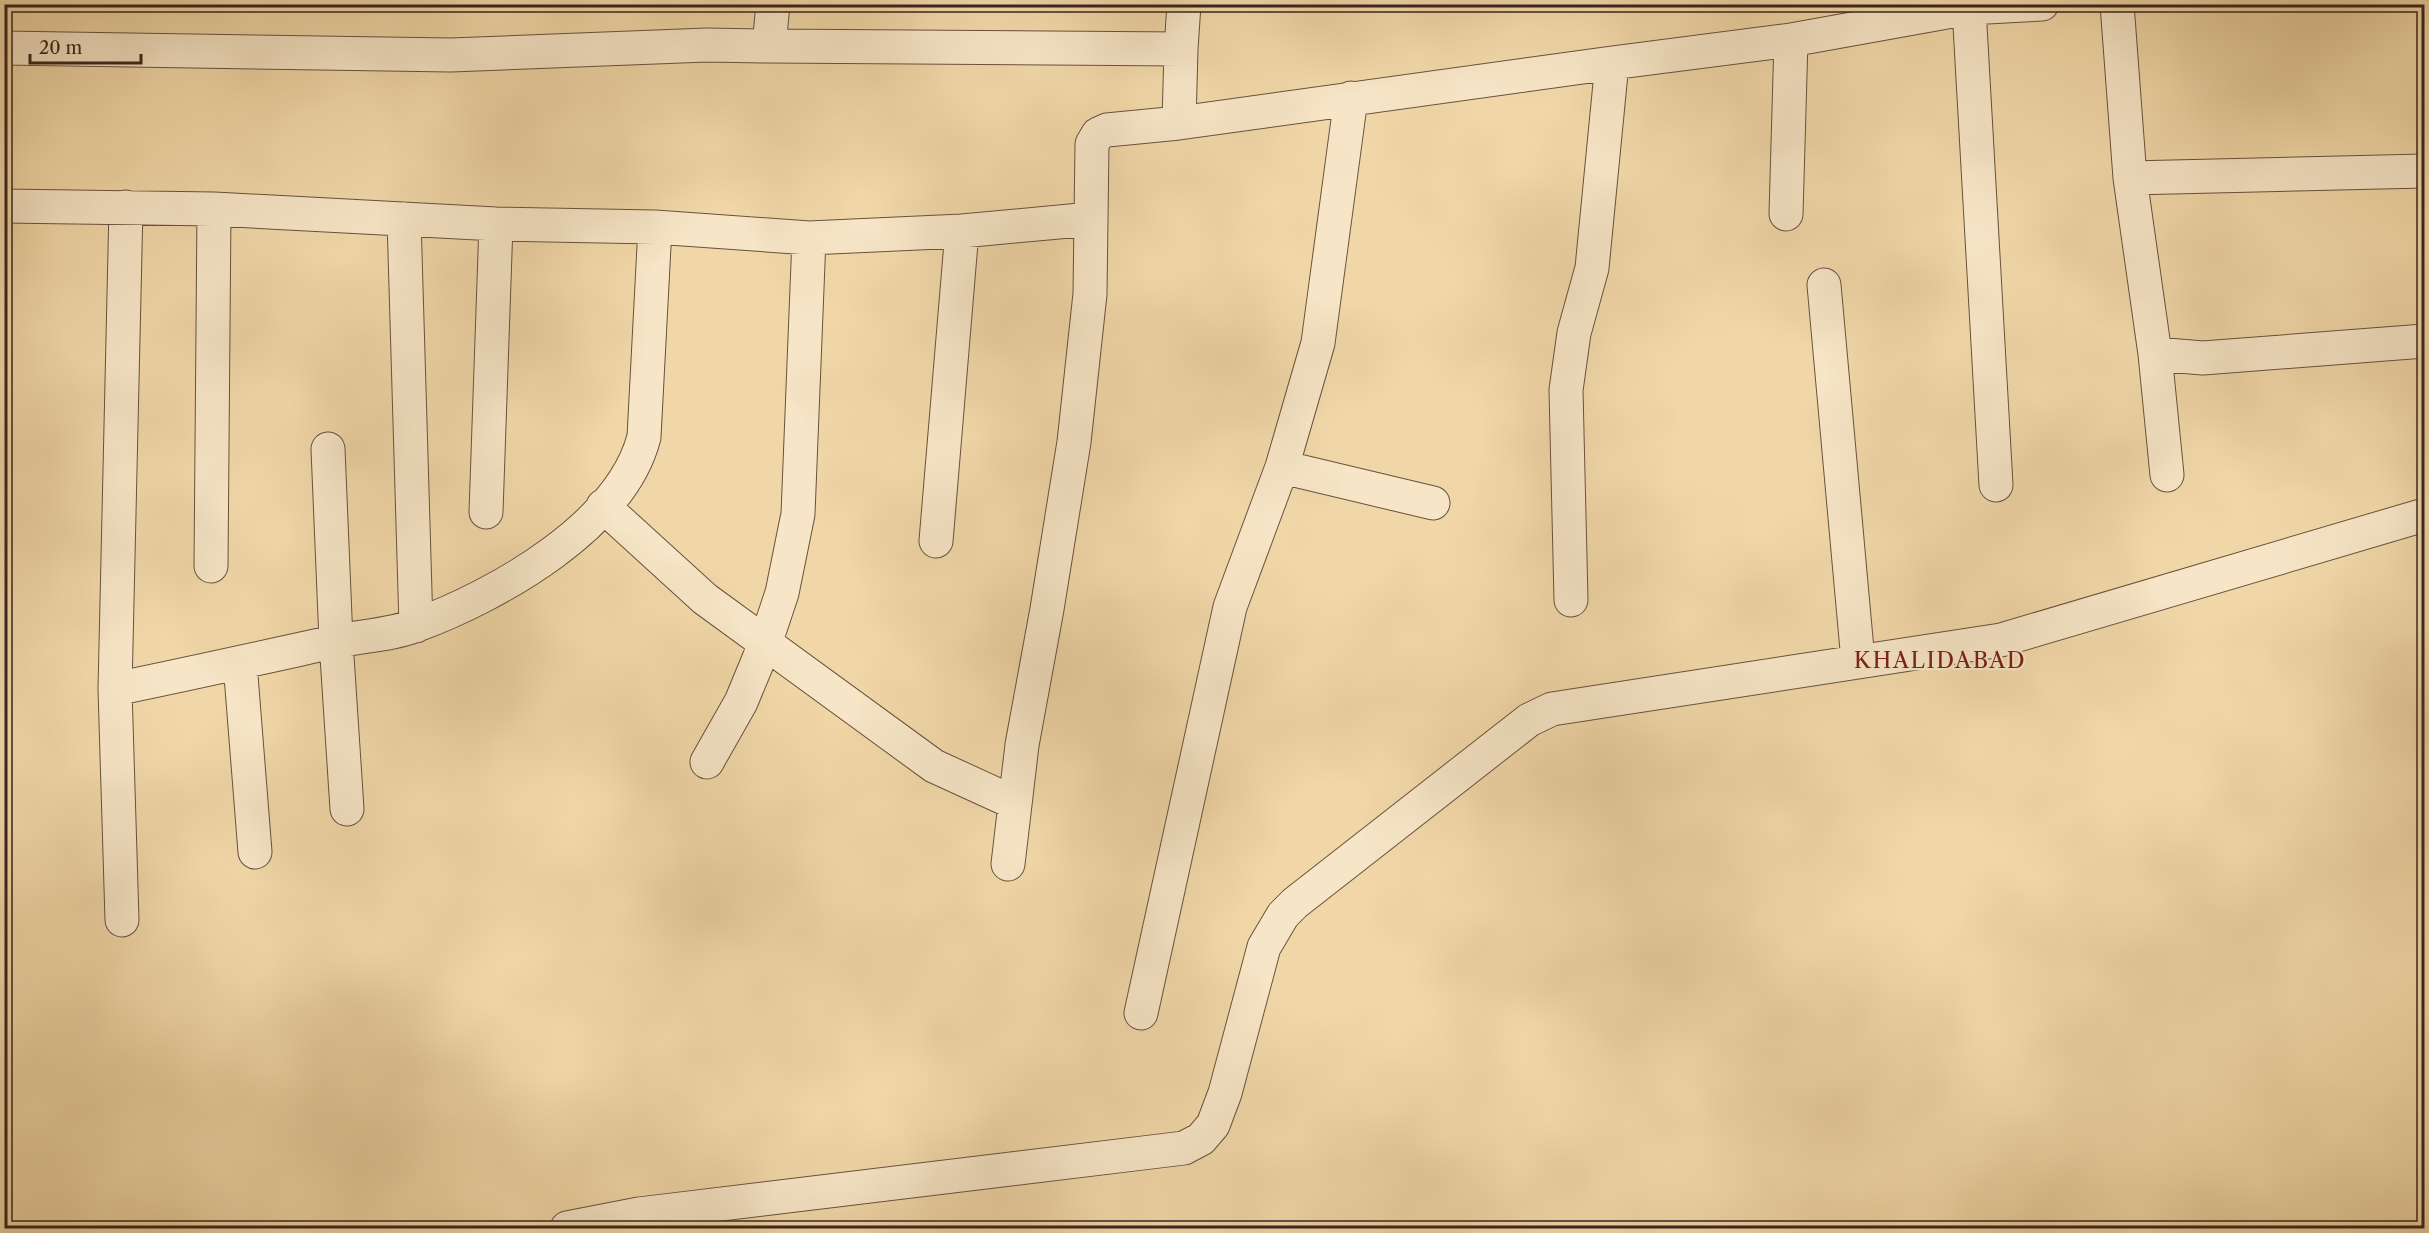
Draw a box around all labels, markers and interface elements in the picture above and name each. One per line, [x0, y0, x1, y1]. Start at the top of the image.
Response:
scale bar [30, 27, 141, 65]
text: 20 m [39, 37, 83, 59]
district label: KHALIDABAD [1854, 647, 2026, 674]

